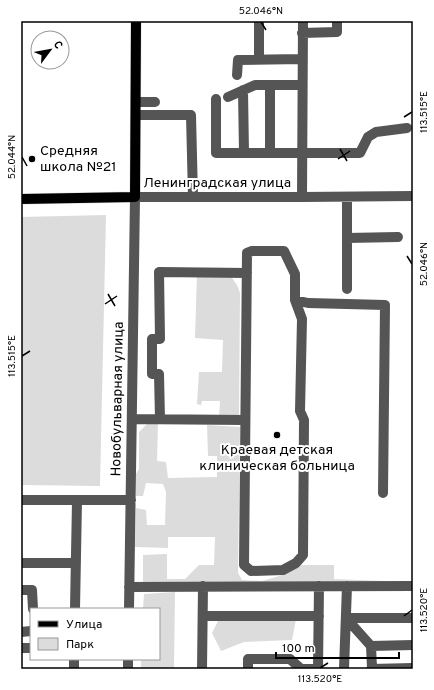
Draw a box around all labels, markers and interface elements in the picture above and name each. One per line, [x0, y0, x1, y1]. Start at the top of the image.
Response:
text: 52.046°N [239, 5, 283, 18]
north arrow [30, 30, 70, 70]
text: С [50, 39, 65, 52]
text: 113.515°E [418, 91, 431, 133]
text: 52.044°N [6, 135, 19, 179]
place label: Средняя школа №21 [40, 143, 117, 176]
marker: Средняя школа №21 [27, 154, 37, 164]
street label: Ленинградская улица [143, 175, 291, 192]
text: 52.046°N [418, 242, 431, 286]
street label: Новобульварная улица [108, 321, 128, 477]
text: 113.515°E [6, 335, 19, 377]
marker: Краевая детская клиническая больница [272, 430, 282, 440]
place label: Краевая детская клиническая больница [199, 442, 355, 475]
text: 113.520°E [418, 588, 431, 632]
legend [30, 608, 160, 660]
text: Улица [66, 617, 102, 633]
scale bar [276, 634, 399, 660]
text: Парк [66, 637, 94, 653]
text: 100 m [282, 641, 315, 657]
text: 113.520°E [298, 673, 342, 686]

